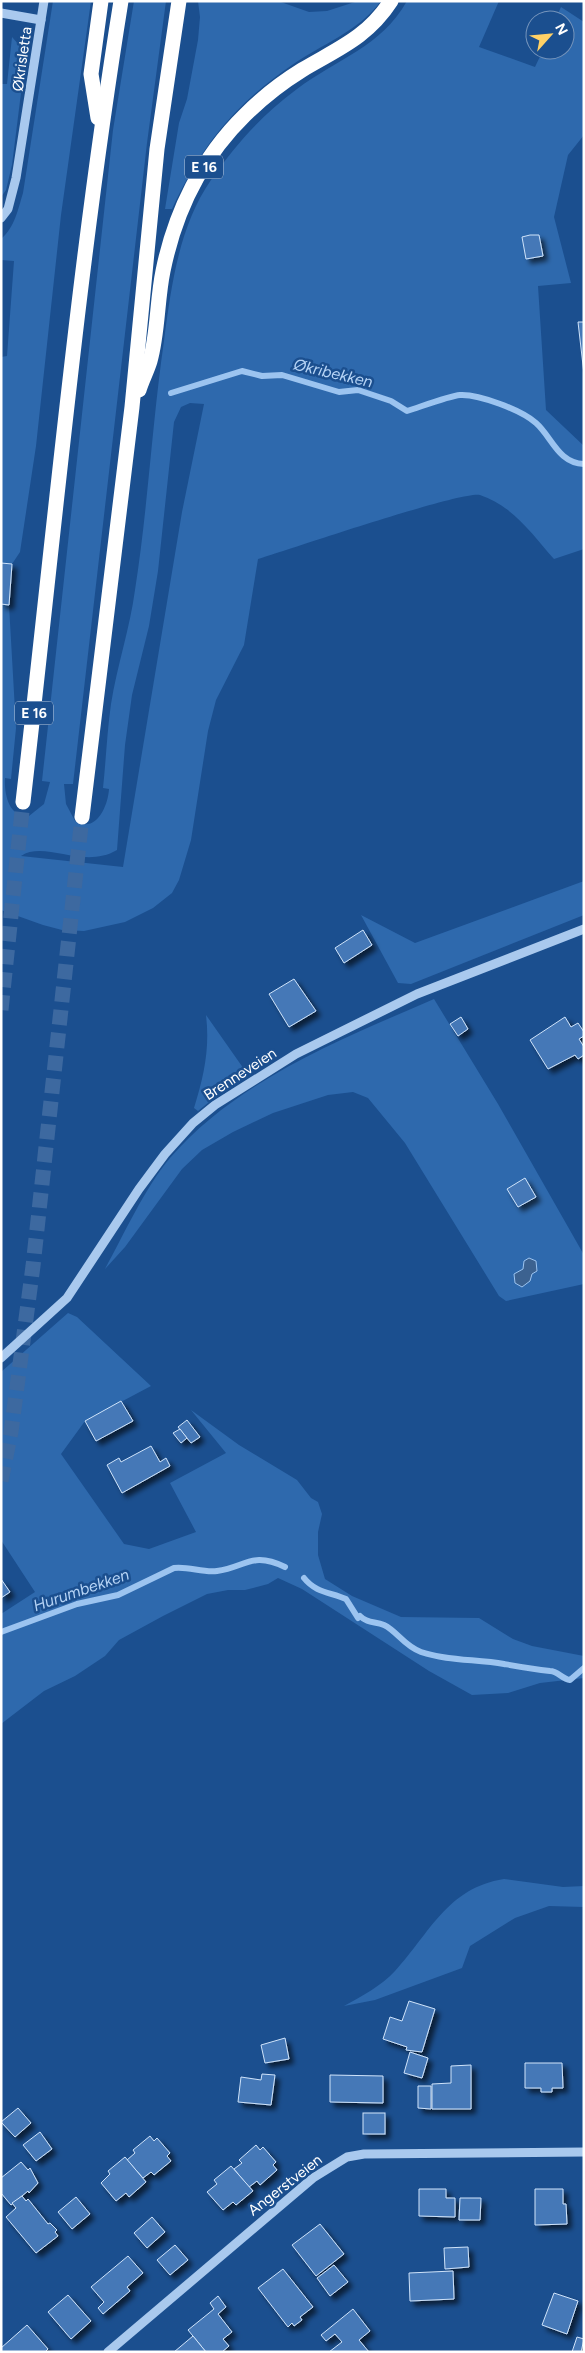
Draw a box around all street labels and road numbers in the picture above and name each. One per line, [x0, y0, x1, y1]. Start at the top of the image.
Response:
street label: Økrisletta [9, 26, 35, 92]
road number: E 16 [185, 156, 223, 178]
road number: E 16 [15, 701, 53, 724]
street label: Brenneveien [200, 1044, 280, 1104]
street label: Angerstveien [244, 2150, 326, 2220]

